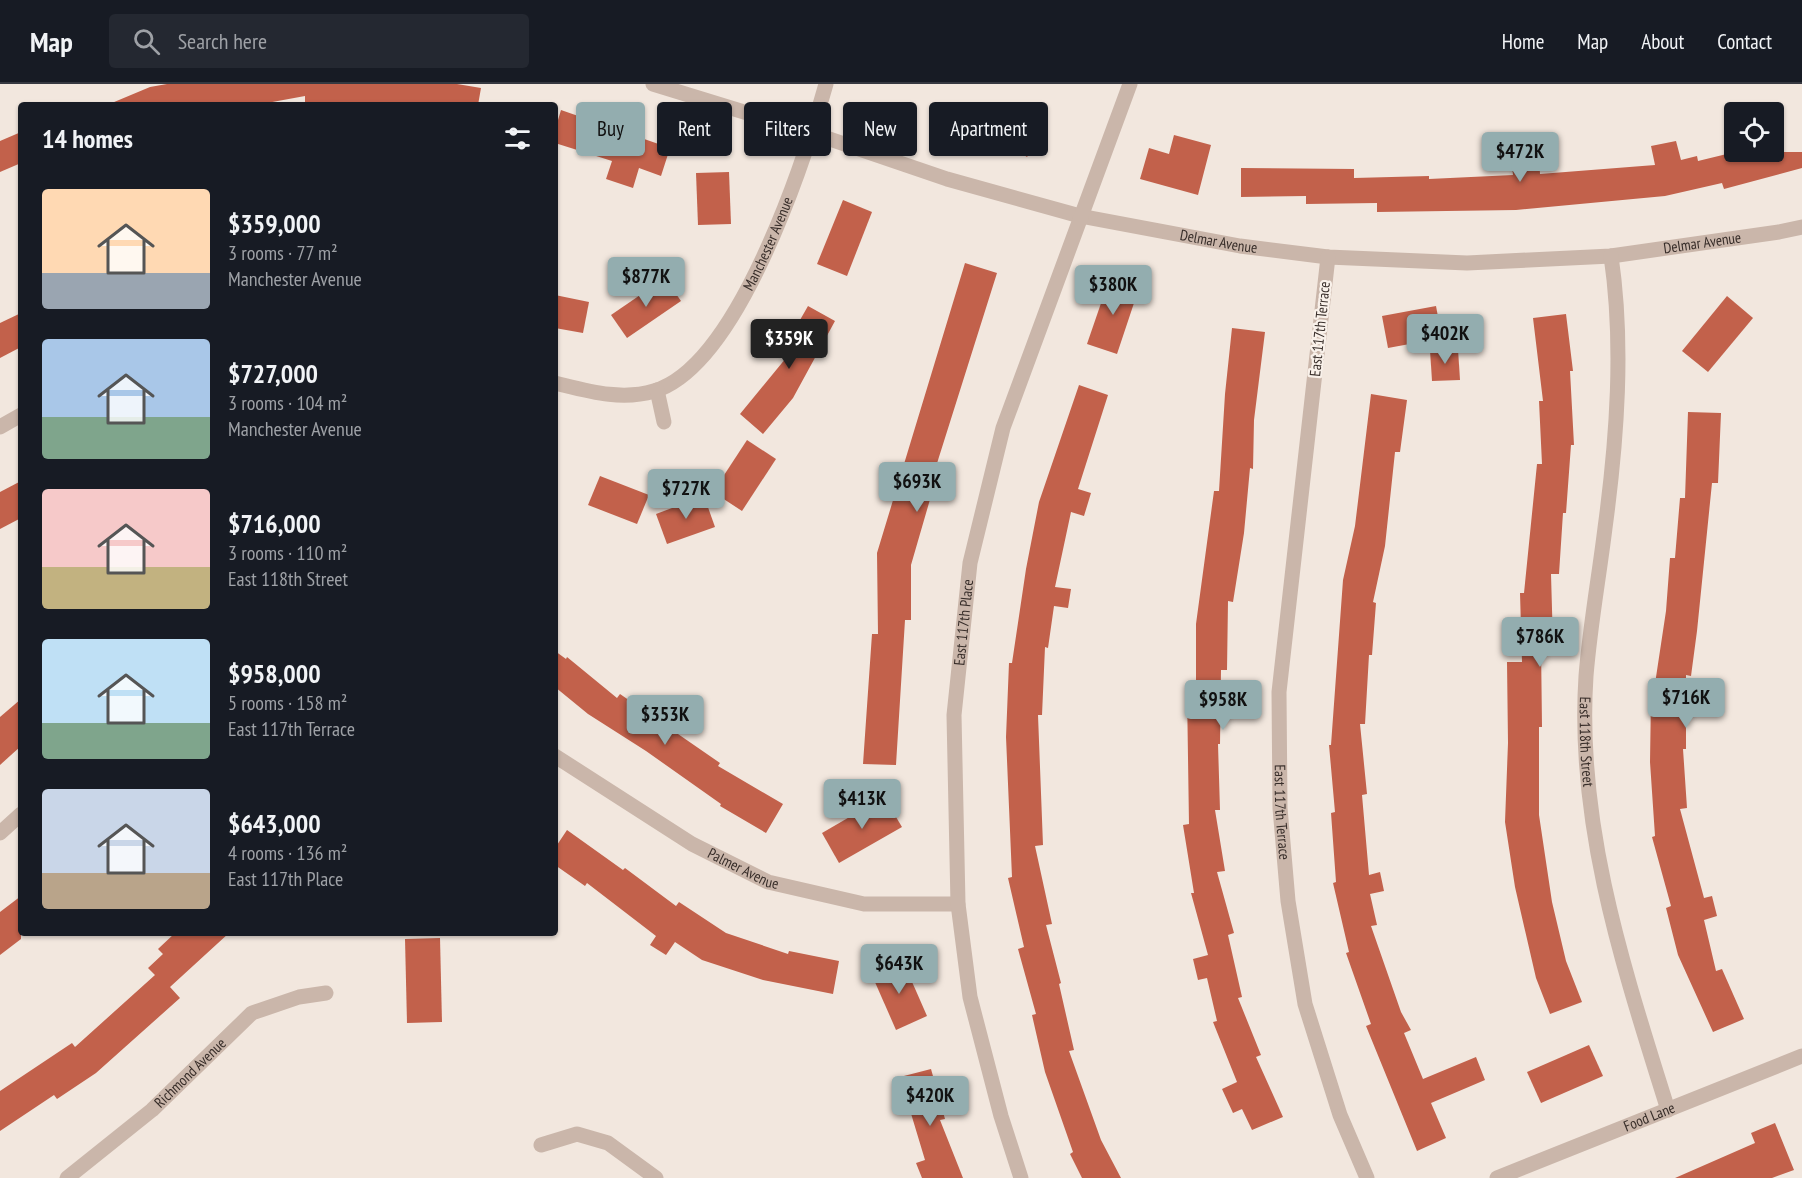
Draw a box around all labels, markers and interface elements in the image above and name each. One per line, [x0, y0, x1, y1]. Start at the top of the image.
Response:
search box [109, 14, 529, 68]
text: Map [30, 23, 73, 60]
icon: search [130, 25, 163, 58]
text: Search here [178, 27, 267, 55]
text: Home [1502, 28, 1544, 55]
text: Map [1577, 28, 1608, 55]
text: About [1641, 28, 1684, 55]
text: Contact [1717, 28, 1772, 55]
chip: Buy [576, 102, 645, 156]
chip: Rent [657, 102, 732, 156]
chip: Filters [744, 102, 831, 156]
chip: New [843, 102, 917, 156]
chip: Apartment [929, 102, 1048, 156]
map controls [1724, 102, 1784, 162]
button: locate [1724, 102, 1784, 162]
text: 14 homes [42, 122, 133, 155]
icon: filters [501, 122, 534, 155]
pin: $472K [1478, 132, 1562, 183]
text: $472K [1496, 138, 1544, 164]
street label: Manchester Avenue [738, 194, 797, 294]
text: $359,000 [228, 207, 321, 240]
icon: home [90, 213, 162, 285]
street label: Delmar Avenue [1178, 225, 1258, 257]
street label: Delmar Avenue [1662, 228, 1742, 257]
text: 3 rooms · 77 m² [228, 240, 338, 266]
pin: $877K [604, 257, 688, 308]
text: $877K [622, 263, 670, 289]
pin: $380K [1071, 265, 1155, 316]
text: Manchester Avenue [228, 266, 362, 292]
text: $380K [1089, 271, 1137, 297]
street label: East 117th Terrace [1305, 281, 1334, 377]
pin: $402K [1403, 314, 1487, 365]
pin: $359K [747, 319, 831, 370]
text: $402K [1421, 320, 1469, 346]
text: $359K [765, 325, 813, 351]
text: $727,000 [228, 357, 318, 390]
icon: home [90, 363, 162, 435]
text: 3 rooms · 104 m² [228, 390, 347, 416]
text: Manchester Avenue [228, 416, 362, 442]
pin: $693K [875, 462, 959, 513]
text: $693K [893, 468, 941, 494]
pin: $727K [644, 469, 728, 520]
text: $727K [662, 475, 710, 501]
text: $716,000 [228, 507, 321, 540]
icon: home [90, 513, 162, 585]
text: 3 rooms · 110 m² [228, 540, 347, 566]
text: East 118th Street [228, 566, 348, 592]
street label: East 117th Place [949, 578, 977, 666]
pin: $786K [1498, 617, 1582, 668]
text: $786K [1516, 623, 1564, 649]
text: $958,000 [228, 657, 321, 690]
icon: home [90, 663, 162, 735]
pin: $716K [1644, 678, 1728, 729]
pin: $958K [1181, 680, 1265, 731]
text: $716K [1662, 684, 1710, 710]
text: $958K [1199, 686, 1247, 712]
text: 5 rooms · 158 m² [228, 690, 347, 716]
pin: $353K [623, 695, 707, 746]
street label: East 118th Street [1576, 696, 1598, 788]
text: $353K [641, 701, 689, 727]
text: East 117th Terrace [228, 716, 355, 742]
street label: East 117th Terrace [1271, 764, 1294, 861]
pin: $413K [820, 779, 904, 830]
text: $413K [838, 785, 886, 811]
text: $643,000 [228, 807, 321, 840]
icon: home [90, 813, 162, 885]
text: 4 rooms · 136 m² [228, 840, 347, 866]
street label: Palmer Avenue [705, 843, 781, 893]
text: East 117th Place [228, 866, 343, 892]
pin: $643K [857, 944, 941, 995]
text: $643K [875, 950, 923, 976]
street label: Richmond Avenue [150, 1034, 230, 1112]
pin: $420K [888, 1076, 972, 1127]
text: $420K [906, 1082, 954, 1108]
street label: Food Lane [1621, 1098, 1678, 1135]

